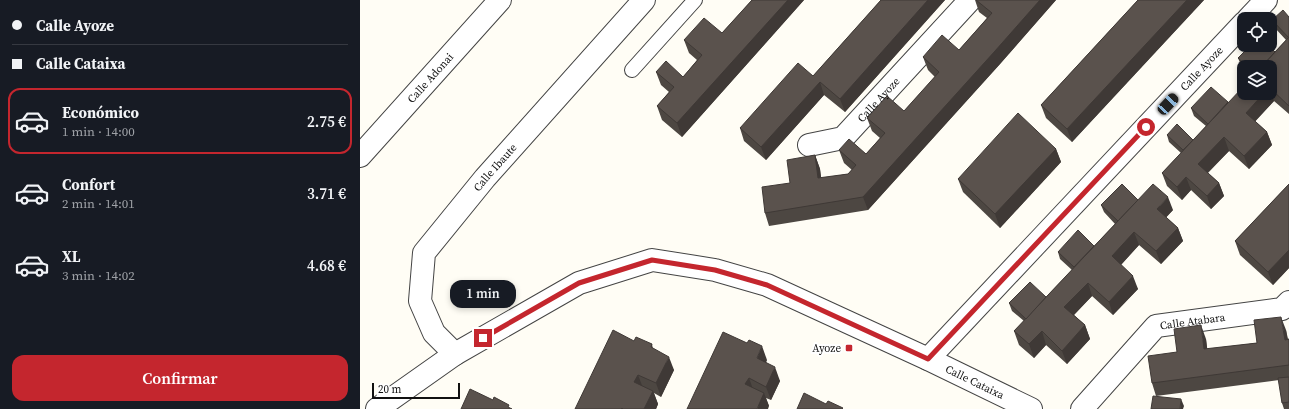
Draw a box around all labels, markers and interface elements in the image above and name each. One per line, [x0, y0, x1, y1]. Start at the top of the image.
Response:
map controls [1237, 12, 1277, 100]
button: locate [1237, 12, 1277, 52]
text: Calle Ayoze [36, 15, 114, 36]
street label: Calle Ayoze [1177, 42, 1226, 94]
street label: Calle Adonai [404, 50, 457, 106]
text: Calle Cataixa [36, 53, 126, 74]
button: layers [1237, 60, 1277, 100]
street label: Calle Ayoze [854, 73, 903, 125]
car [1155, 91, 1181, 117]
text: Económico [62, 102, 139, 123]
icon: car [14, 103, 50, 139]
text: 2.75 € [307, 111, 346, 132]
route start [1137, 118, 1155, 136]
text: 1 min · 14:00 [62, 123, 135, 140]
street label: Calle Ibaute [470, 140, 520, 194]
text: Confort [62, 174, 115, 195]
icon: car [14, 175, 50, 211]
text: 3.71 € [307, 183, 346, 204]
text: 2 min · 14:01 [62, 195, 135, 212]
text: XL [62, 246, 81, 267]
icon: car [14, 247, 50, 283]
text: 4.68 € [307, 255, 346, 276]
text: 3 min · 14:02 [62, 267, 135, 284]
callout: 1 min [450, 280, 516, 308]
text: 1 min [466, 285, 500, 302]
street label: Calle Atabara [1159, 309, 1226, 333]
route end [474, 329, 492, 347]
place label: Ayoze [812, 341, 841, 356]
marker: Ayoze [844, 343, 854, 353]
button: Confirmar [12, 355, 348, 401]
street label: Calle Cataixa [943, 361, 1007, 403]
scale bar [372, 381, 460, 400]
text: 20 m [378, 382, 401, 397]

